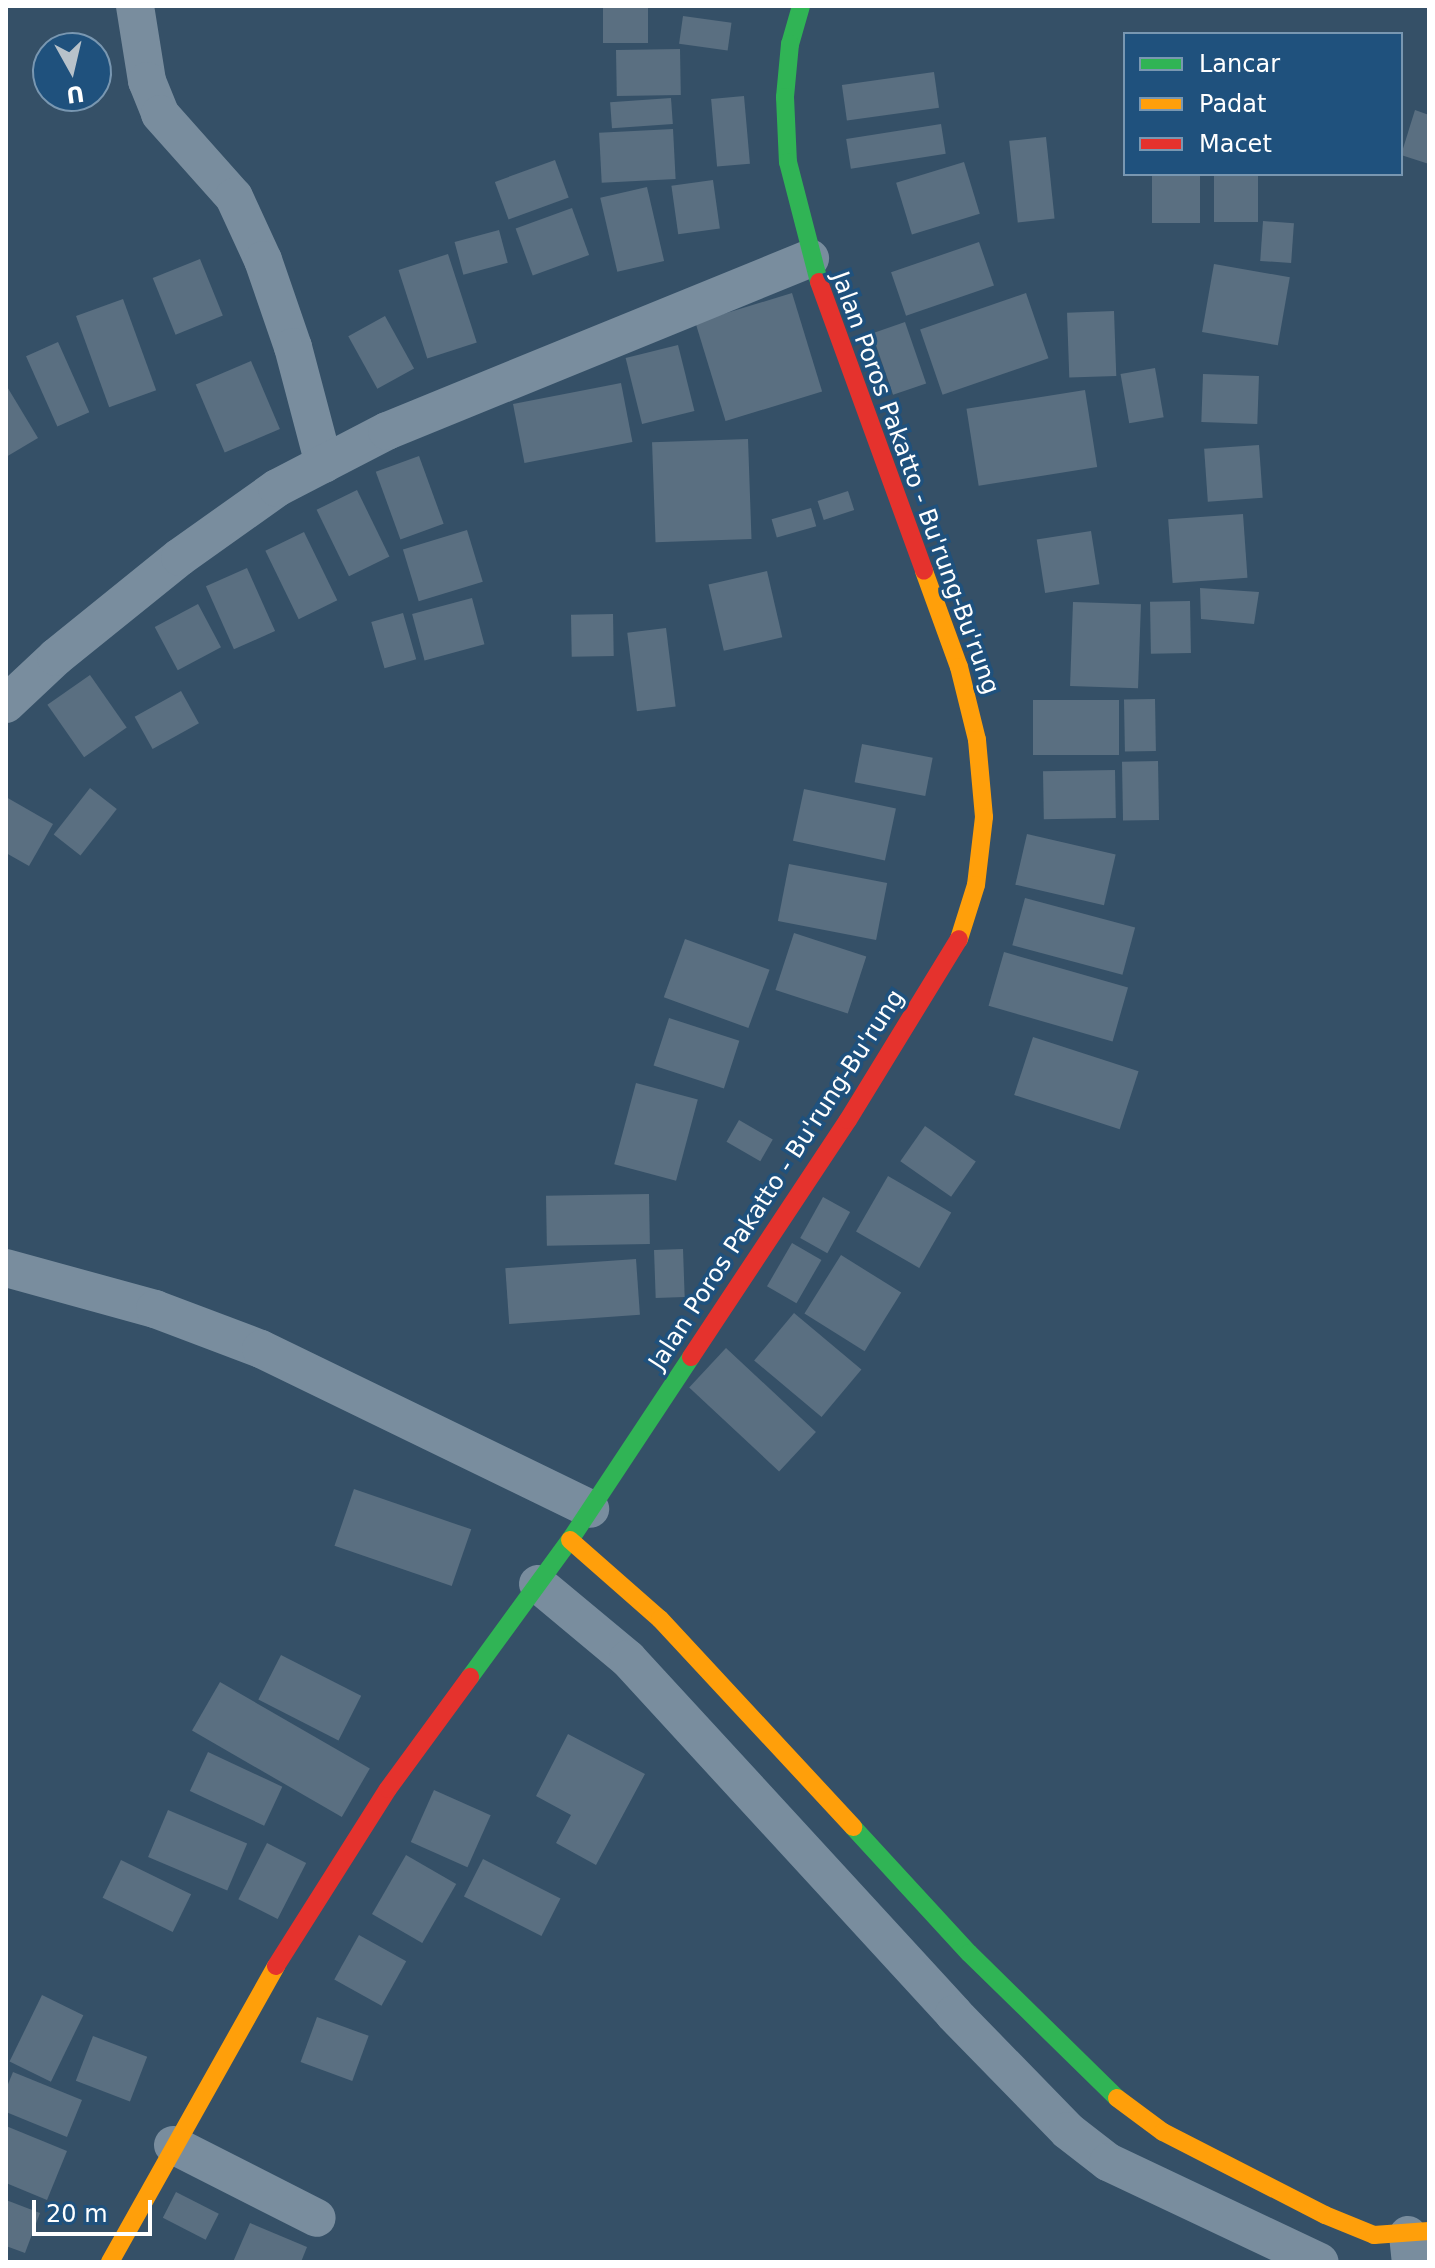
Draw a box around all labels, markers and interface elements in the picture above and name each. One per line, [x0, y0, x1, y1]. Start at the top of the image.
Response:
north arrow [32, 32, 112, 112]
legend [1123, 32, 1403, 176]
text: Lancar [1199, 50, 1280, 78]
text: U [65, 81, 86, 108]
text: Padat [1199, 90, 1266, 118]
text: Macet [1199, 130, 1272, 158]
street label: Jalan Poros Pakatto - Bu'rung-Bu'rung [825, 268, 1005, 698]
street label: Jalan Poros Pakatto - Bu'rung-Bu'rung [643, 984, 911, 1376]
scale bar [36, 2184, 156, 2234]
text: 20 m [46, 2200, 108, 2228]

